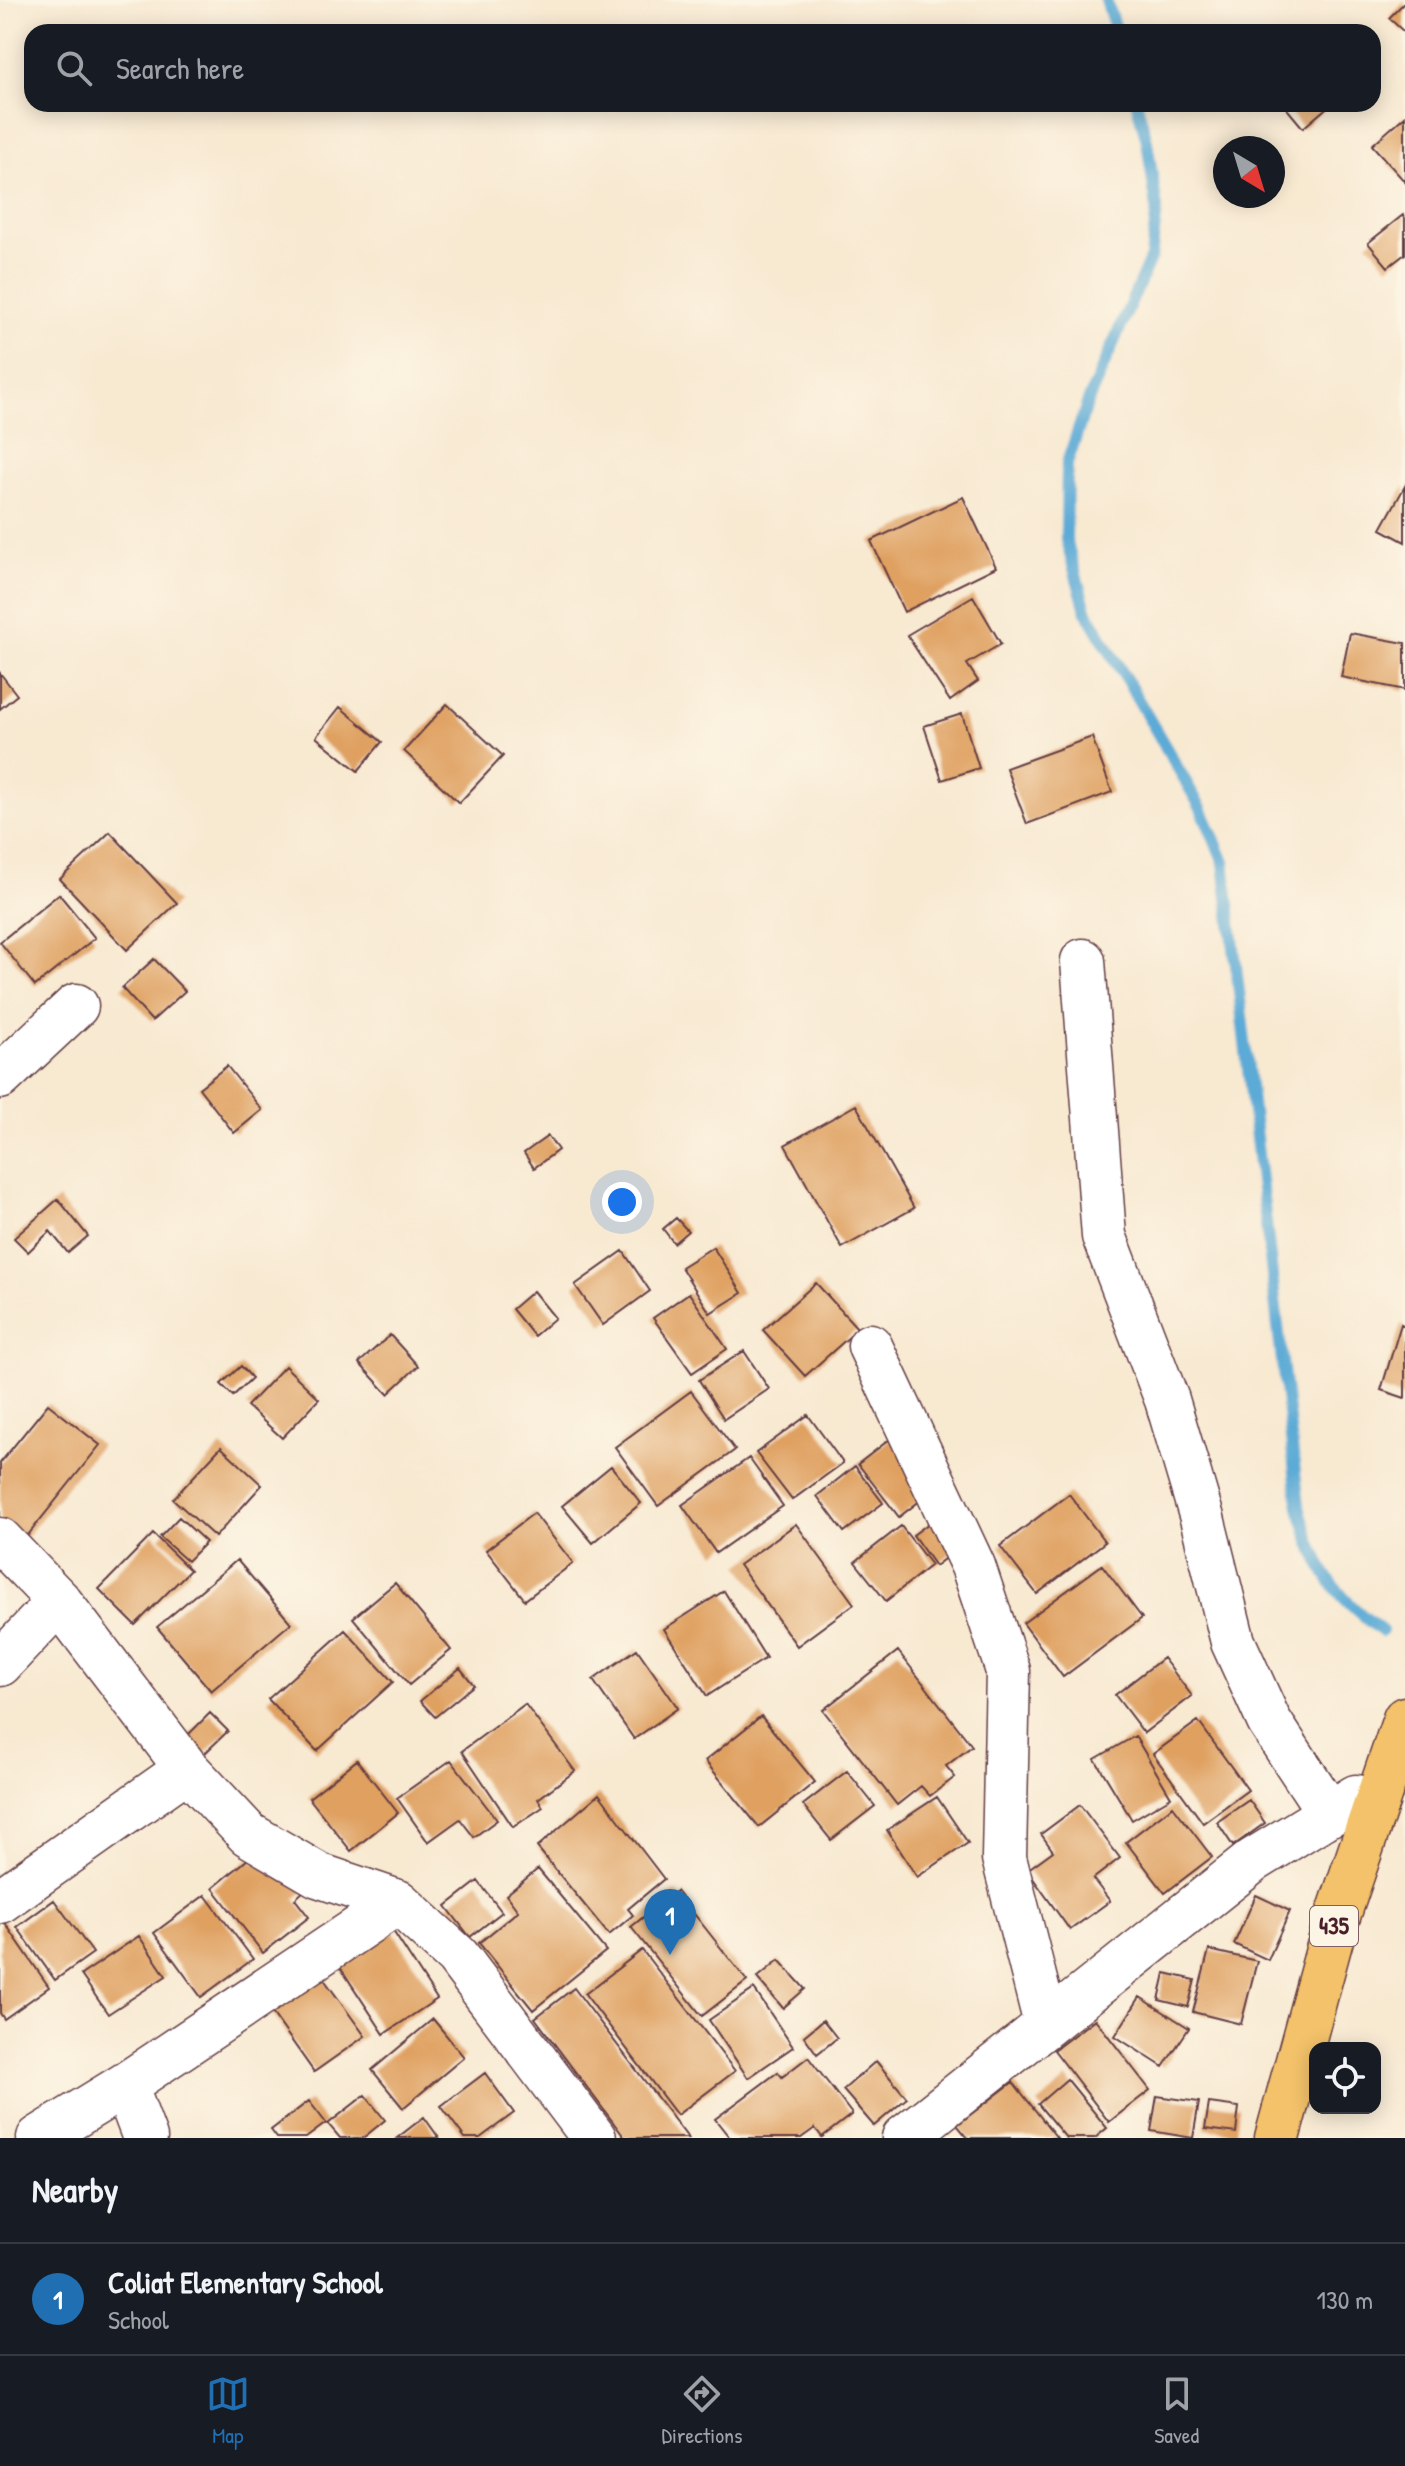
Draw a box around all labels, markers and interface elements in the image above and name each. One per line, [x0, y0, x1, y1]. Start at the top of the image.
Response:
search box [24, 24, 1381, 112]
icon: search [52, 46, 96, 90]
text: Search here [116, 48, 244, 88]
north arrow [1213, 136, 1285, 208]
your location [602, 1182, 642, 1222]
pin: 1 [644, 1889, 696, 1955]
road number: 435 [1310, 1906, 1358, 1946]
map controls [1309, 2042, 1381, 2114]
button: locate [1309, 2042, 1381, 2114]
text: Nearby [32, 2167, 118, 2213]
text: Coliat Elementary School [108, 2262, 383, 2302]
text: 1 [53, 2282, 63, 2317]
text: 130 m [1317, 2282, 1373, 2317]
text: School [108, 2302, 169, 2337]
tab: Map [206, 2372, 250, 2450]
tab: Directions [662, 2372, 743, 2450]
tab: Saved [1154, 2372, 1199, 2450]

